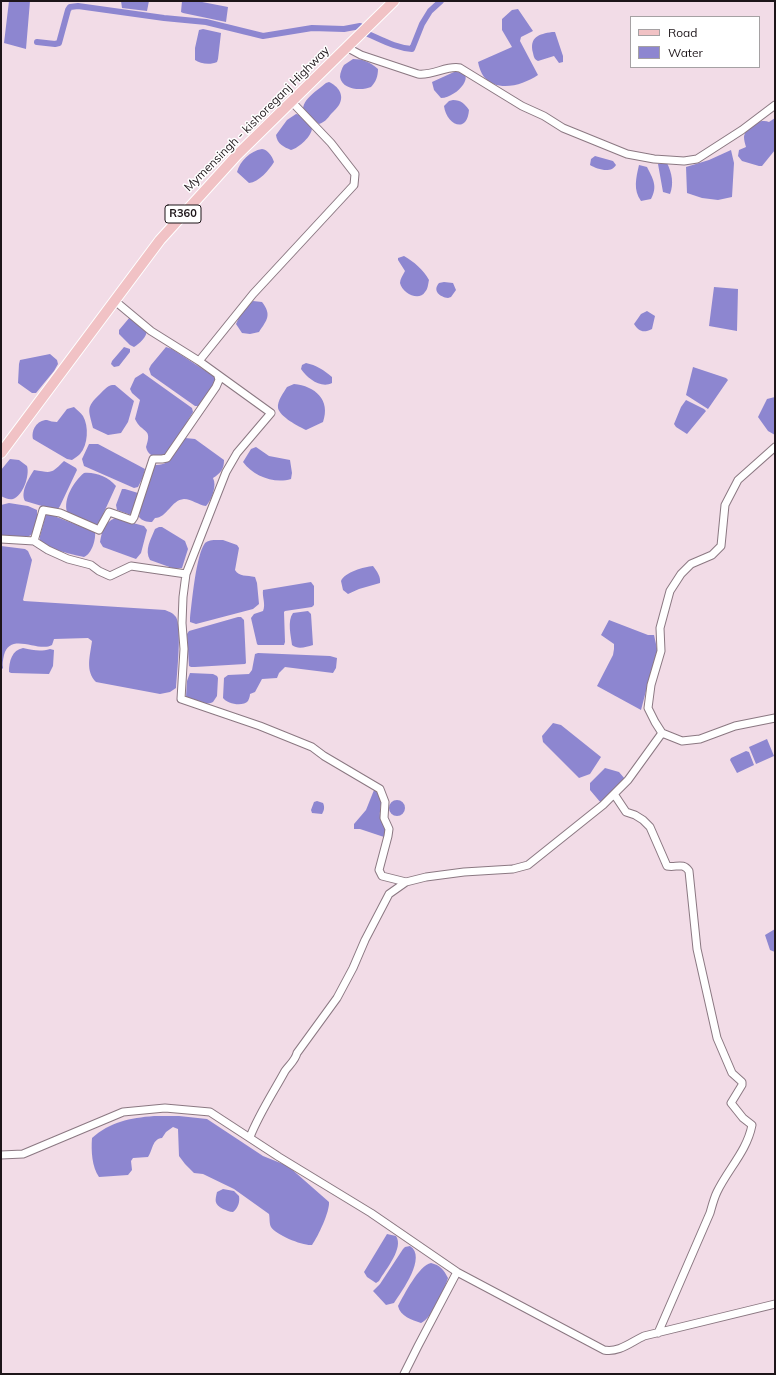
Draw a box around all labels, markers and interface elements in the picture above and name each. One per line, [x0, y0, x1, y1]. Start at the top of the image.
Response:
legend [630, 16, 760, 68]
text: Road [668, 25, 697, 40]
street label: Mymensingh - kishoreganj Highway [181, 43, 333, 195]
text: Water [668, 45, 703, 60]
road number: R360 [165, 205, 201, 223]

